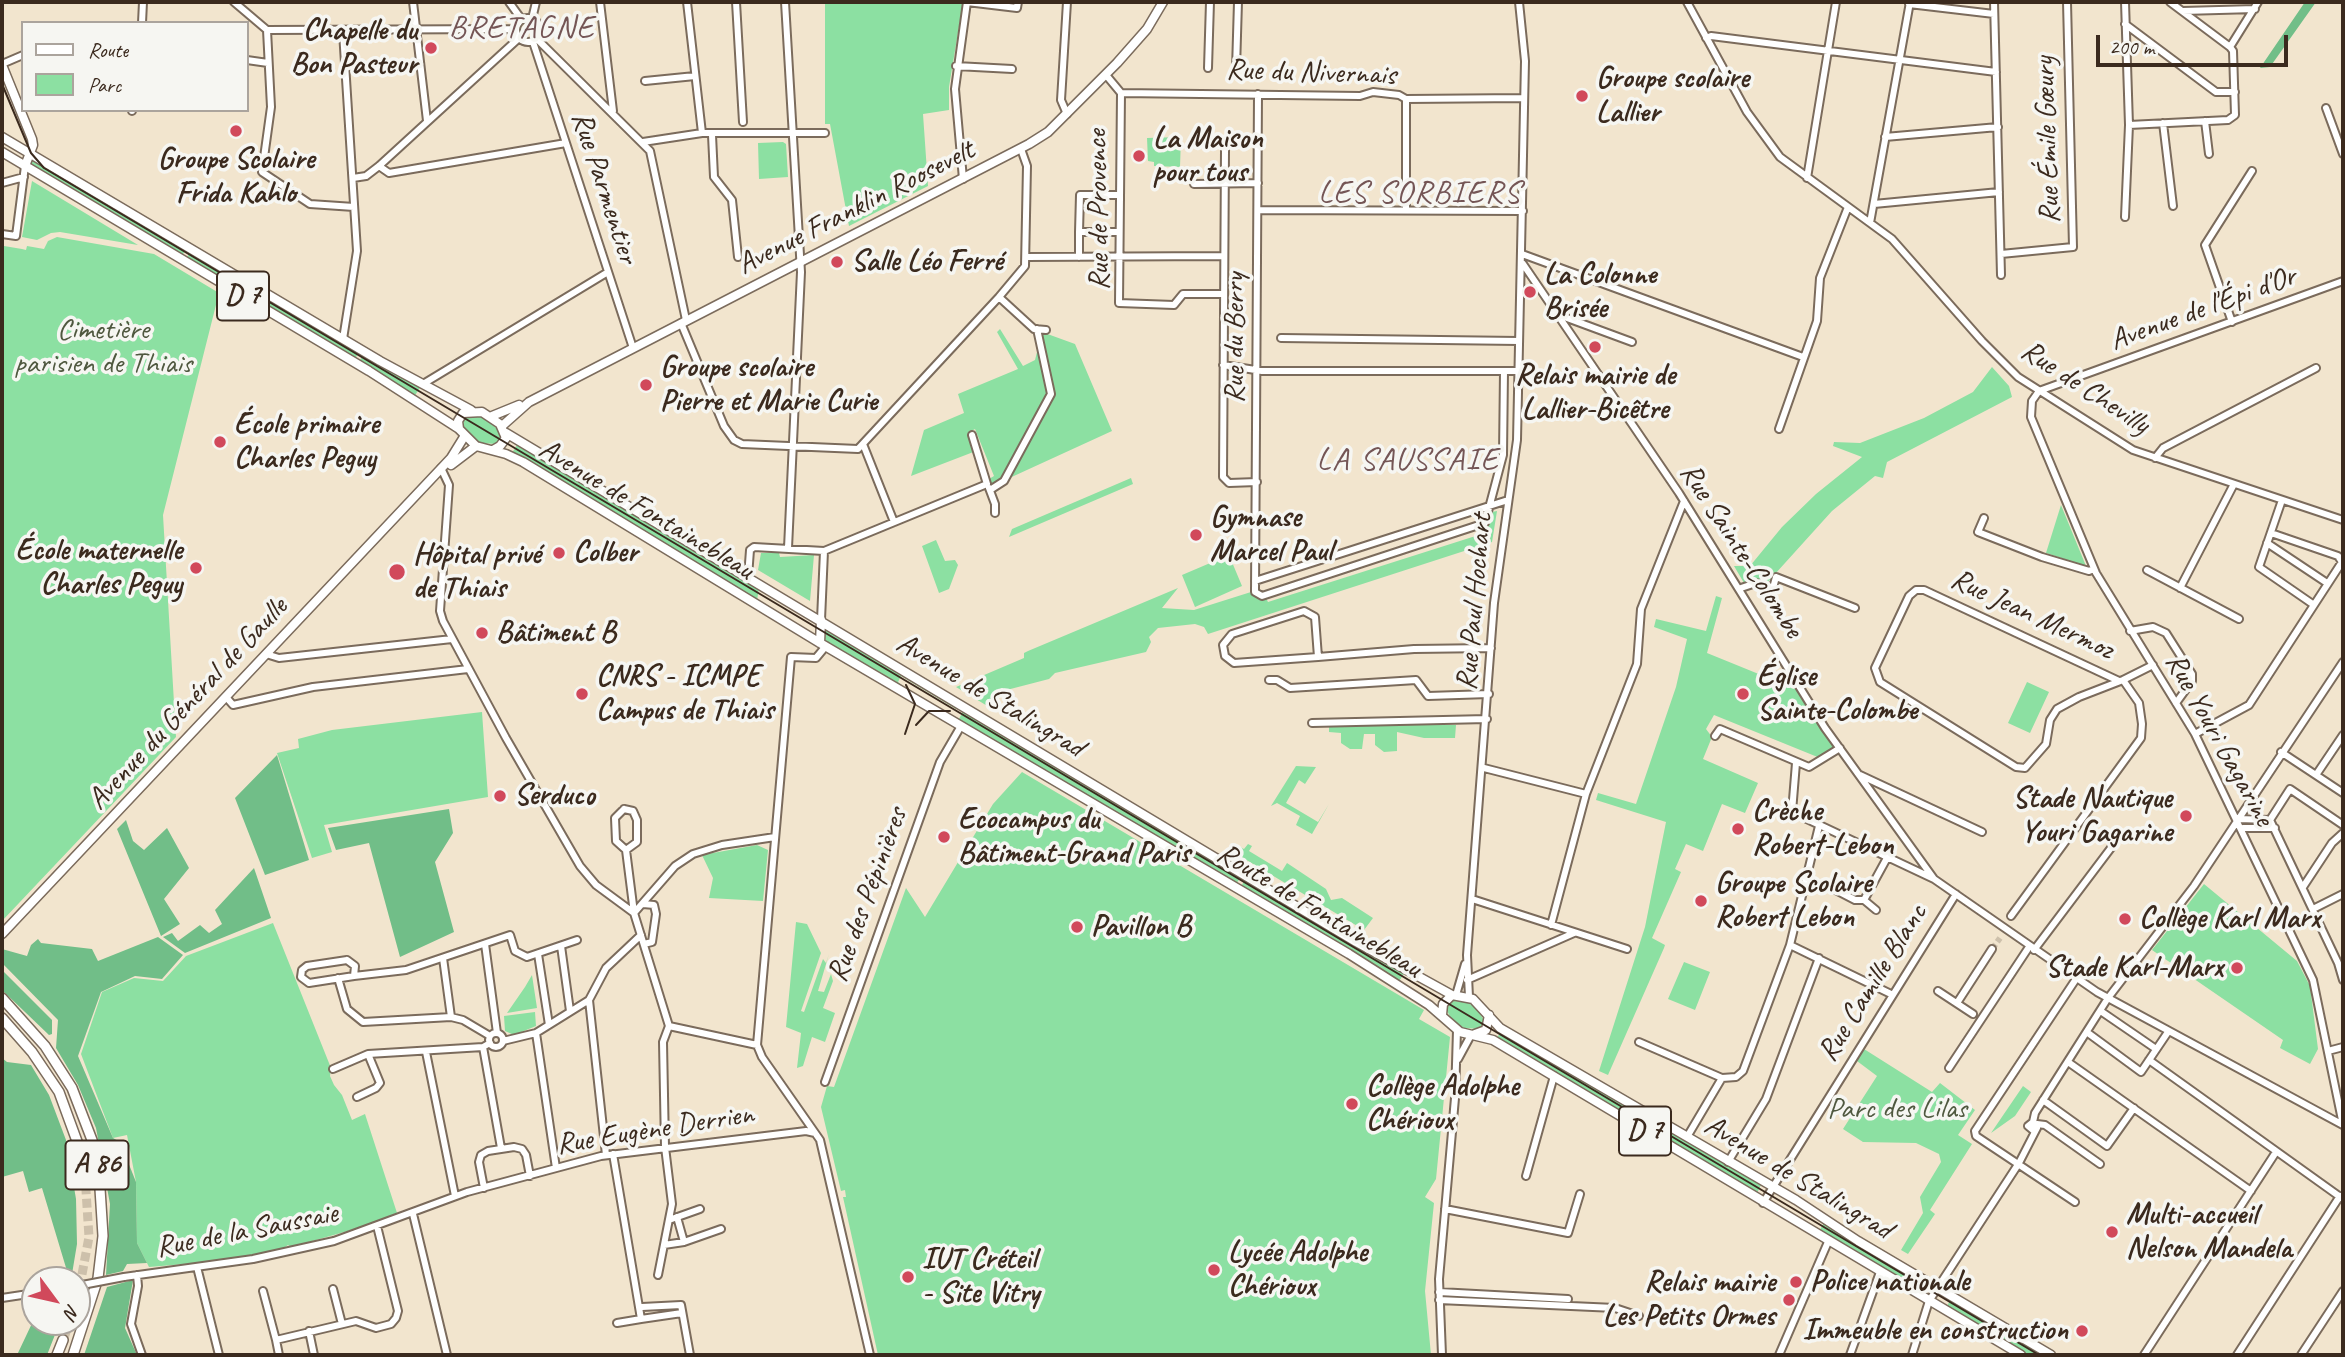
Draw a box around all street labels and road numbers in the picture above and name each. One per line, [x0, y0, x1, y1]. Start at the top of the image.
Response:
street label: Rue du Nivernais [1226, 52, 1396, 94]
street label: Rue Émile Gœury [2027, 56, 2069, 224]
street label: Rue Parmentier [563, 107, 645, 269]
street label: Rue de Provence [1080, 129, 1118, 291]
street label: Avenue Franklin Roosevelt [732, 133, 980, 283]
street label: Avenue de l'Épi d'Or [2105, 259, 2301, 359]
road number: D 7 [217, 272, 269, 320]
street label: Rue du Berry [1217, 273, 1253, 403]
street label: Rue de Chevilly [2014, 333, 2156, 443]
street label: Avenue de Fontainebleau [532, 432, 760, 588]
street label: Rue Sainte-Colombe [1671, 457, 1811, 645]
street label: Rue Paul Hochart [1449, 512, 1501, 692]
street label: Rue Jean Mermoz [1945, 562, 2119, 668]
street label: Avenue du Général de Gaulle [80, 590, 296, 818]
street label: Avenue de Stalingrad [889, 626, 1091, 766]
street label: Rue Youri Gagarine [2157, 647, 2281, 833]
street label: Rue des Pépinières [820, 803, 916, 987]
street label: Route de Fontainebleau [1210, 836, 1428, 986]
street label: Rue Camille Blanc [1810, 898, 1936, 1068]
street label: Rue Eugène Derrien [554, 1097, 756, 1163]
road number: D 7 [1619, 1106, 1671, 1156]
street label: Avenue de Stalingrad [1697, 1108, 1899, 1248]
road number: A 86 [66, 1140, 128, 1190]
street label: Rue de la Saussaie [153, 1196, 341, 1266]

